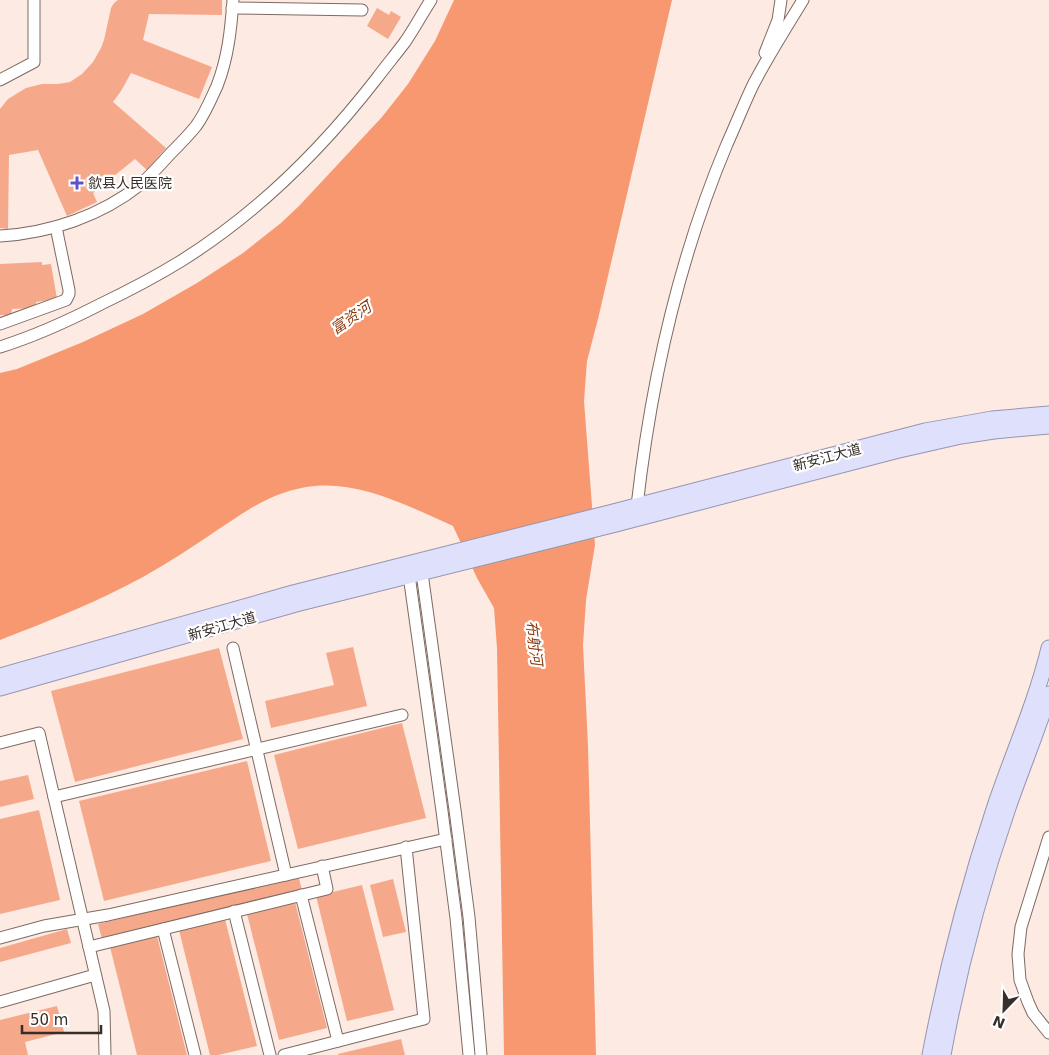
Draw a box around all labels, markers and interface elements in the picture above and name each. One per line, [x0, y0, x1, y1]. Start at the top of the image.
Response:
place label: 歙县人民医院 [88, 175, 172, 191]
marker: 歙县人民医院 [70, 176, 84, 190]
water label: 富资河 [327, 296, 377, 338]
street label: 新安江大道 [791, 440, 863, 474]
street label: 新安江大道 [186, 609, 258, 643]
water label: 布射河 [522, 620, 546, 669]
north arrow [979, 985, 1029, 1035]
scale bar [22, 1002, 101, 1034]
text: 50 m [30, 1011, 68, 1029]
text: N [990, 1012, 1007, 1032]

